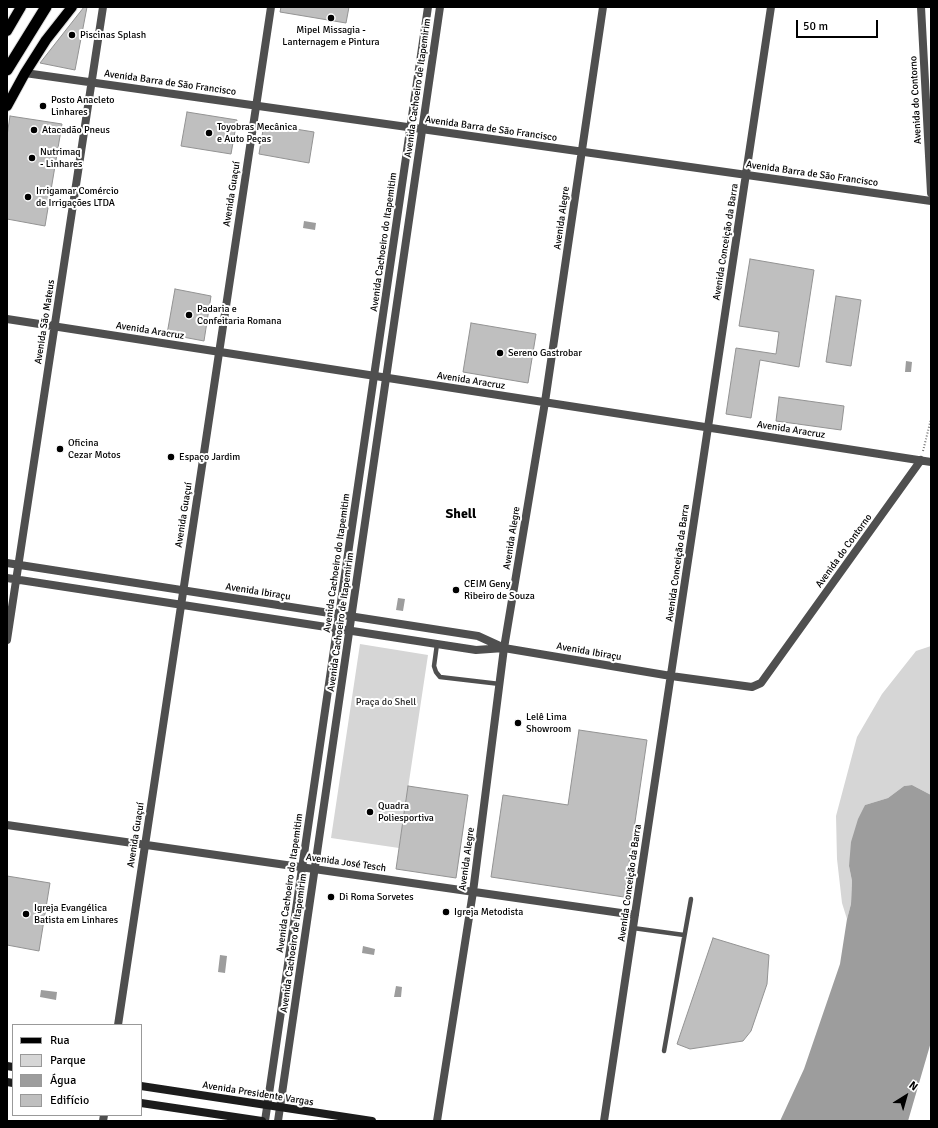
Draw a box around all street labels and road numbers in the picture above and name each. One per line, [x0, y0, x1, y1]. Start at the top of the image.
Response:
street label: Avenida Cachoeiro de Itapemirim [402, 18, 434, 158]
street label: Avenida do Contorno [908, 56, 924, 144]
street label: Avenida Barra de São Francisco [103, 68, 237, 98]
street label: Avenida Barra de São Francisco [424, 114, 558, 144]
street label: Avenida Barra de São Francisco [745, 159, 879, 189]
street label: Avenida Guaçuí [221, 161, 243, 227]
street label: Avenida Cachoeiro do Itapemitim [368, 172, 400, 312]
street label: Avenida Conceição da Barra [711, 183, 741, 301]
street label: Avenida Alegre [552, 186, 572, 250]
street label: Avenida São Mateus [32, 279, 58, 365]
street label: Avenida Aracruz [115, 320, 185, 342]
street label: Avenida Aracruz [436, 370, 506, 392]
street label: Avenida Aracruz [756, 419, 826, 441]
street label: Avenida Guaçuí [173, 482, 195, 548]
street label: Avenida Cachoeiro do Itapemitim [321, 493, 353, 633]
street label: Avenida Conceição da Barra [664, 504, 692, 622]
street label: Avenida Alegre [501, 506, 523, 570]
street label: Avenida do Contorno [813, 512, 875, 590]
street label: Avenida Cachoeiro de Itapemirim [325, 552, 357, 692]
street label: Avenida Ibiraçu [225, 581, 291, 603]
street label: Avenida Ibiraçu [556, 640, 622, 664]
street label: Avenida Guaçuí [125, 802, 147, 868]
street label: Avenida Cachoeiro do Itapemitim [274, 813, 306, 953]
street label: Avenida Conceição da Barra [616, 824, 644, 942]
street label: Avenida Alegre [457, 827, 477, 891]
street label: Avenida José Tesch [305, 851, 387, 875]
street label: Avenida Cachoeiro de Itapemirim [278, 873, 310, 1013]
street label: Avenida Presidente Vargas [202, 1079, 314, 1109]

